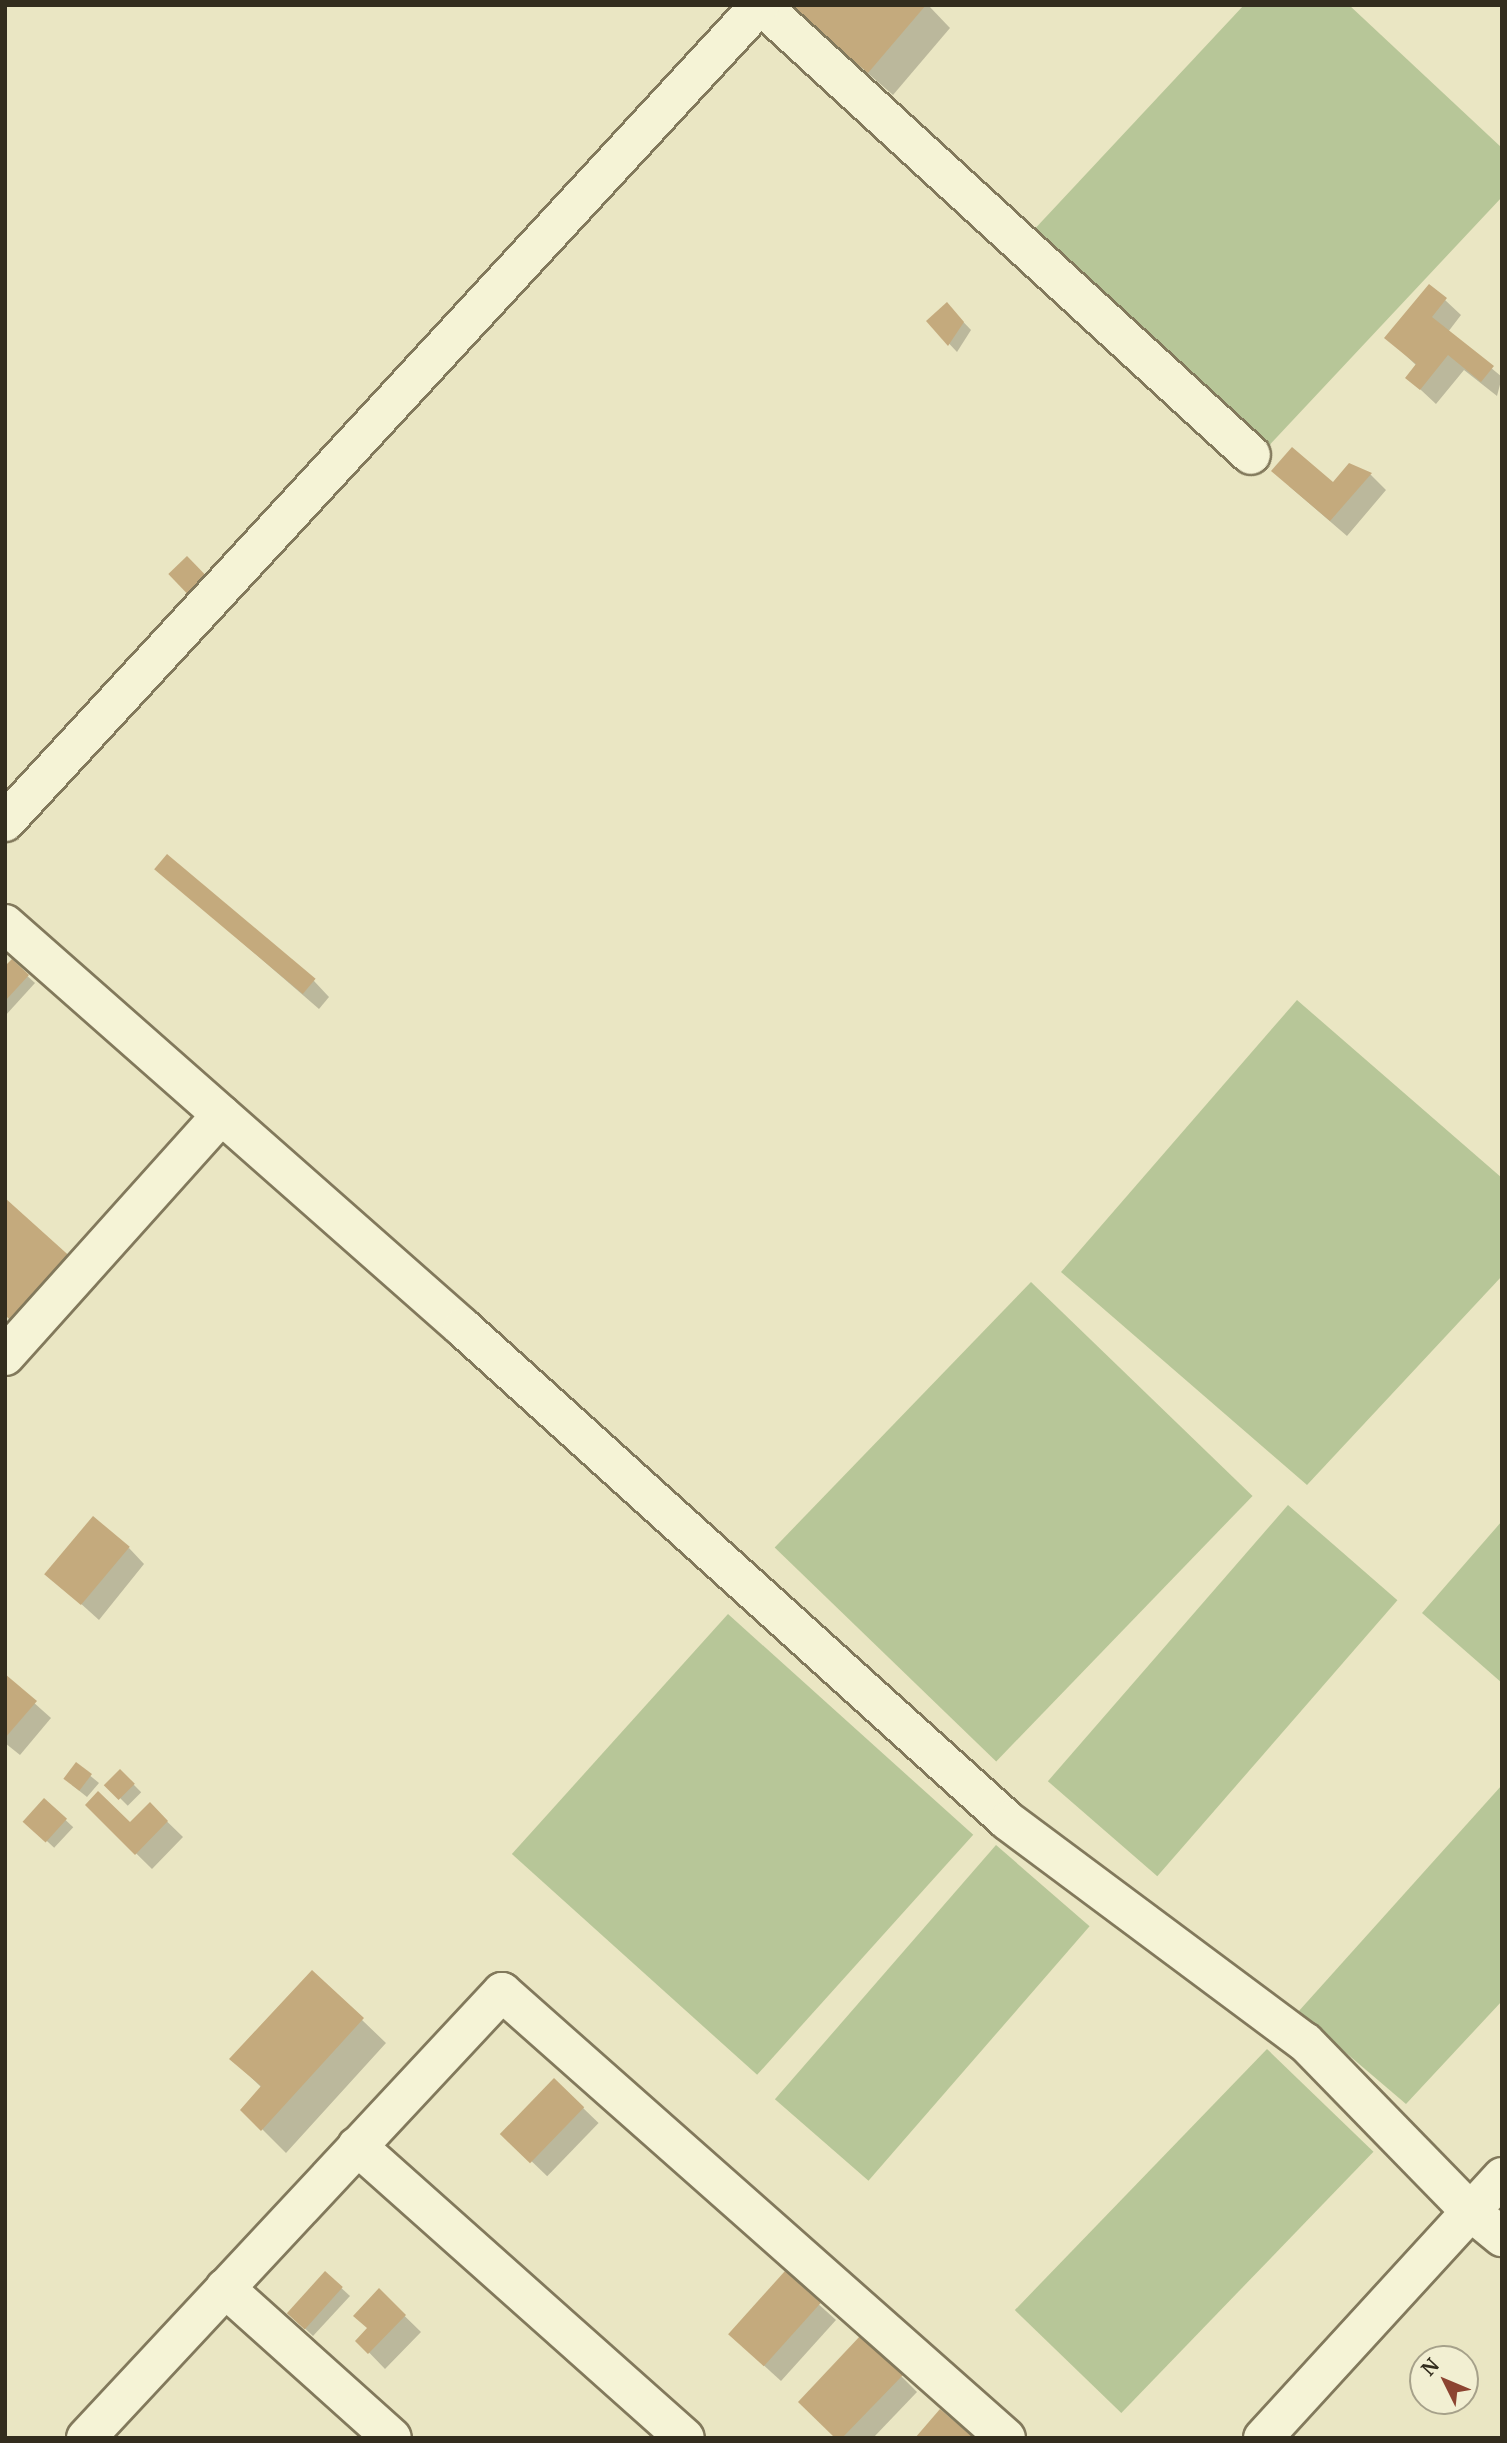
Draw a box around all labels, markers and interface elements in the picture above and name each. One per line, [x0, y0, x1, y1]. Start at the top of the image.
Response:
north arrow [1409, 2345, 1479, 2415]
text: N [1416, 2353, 1444, 2381]

